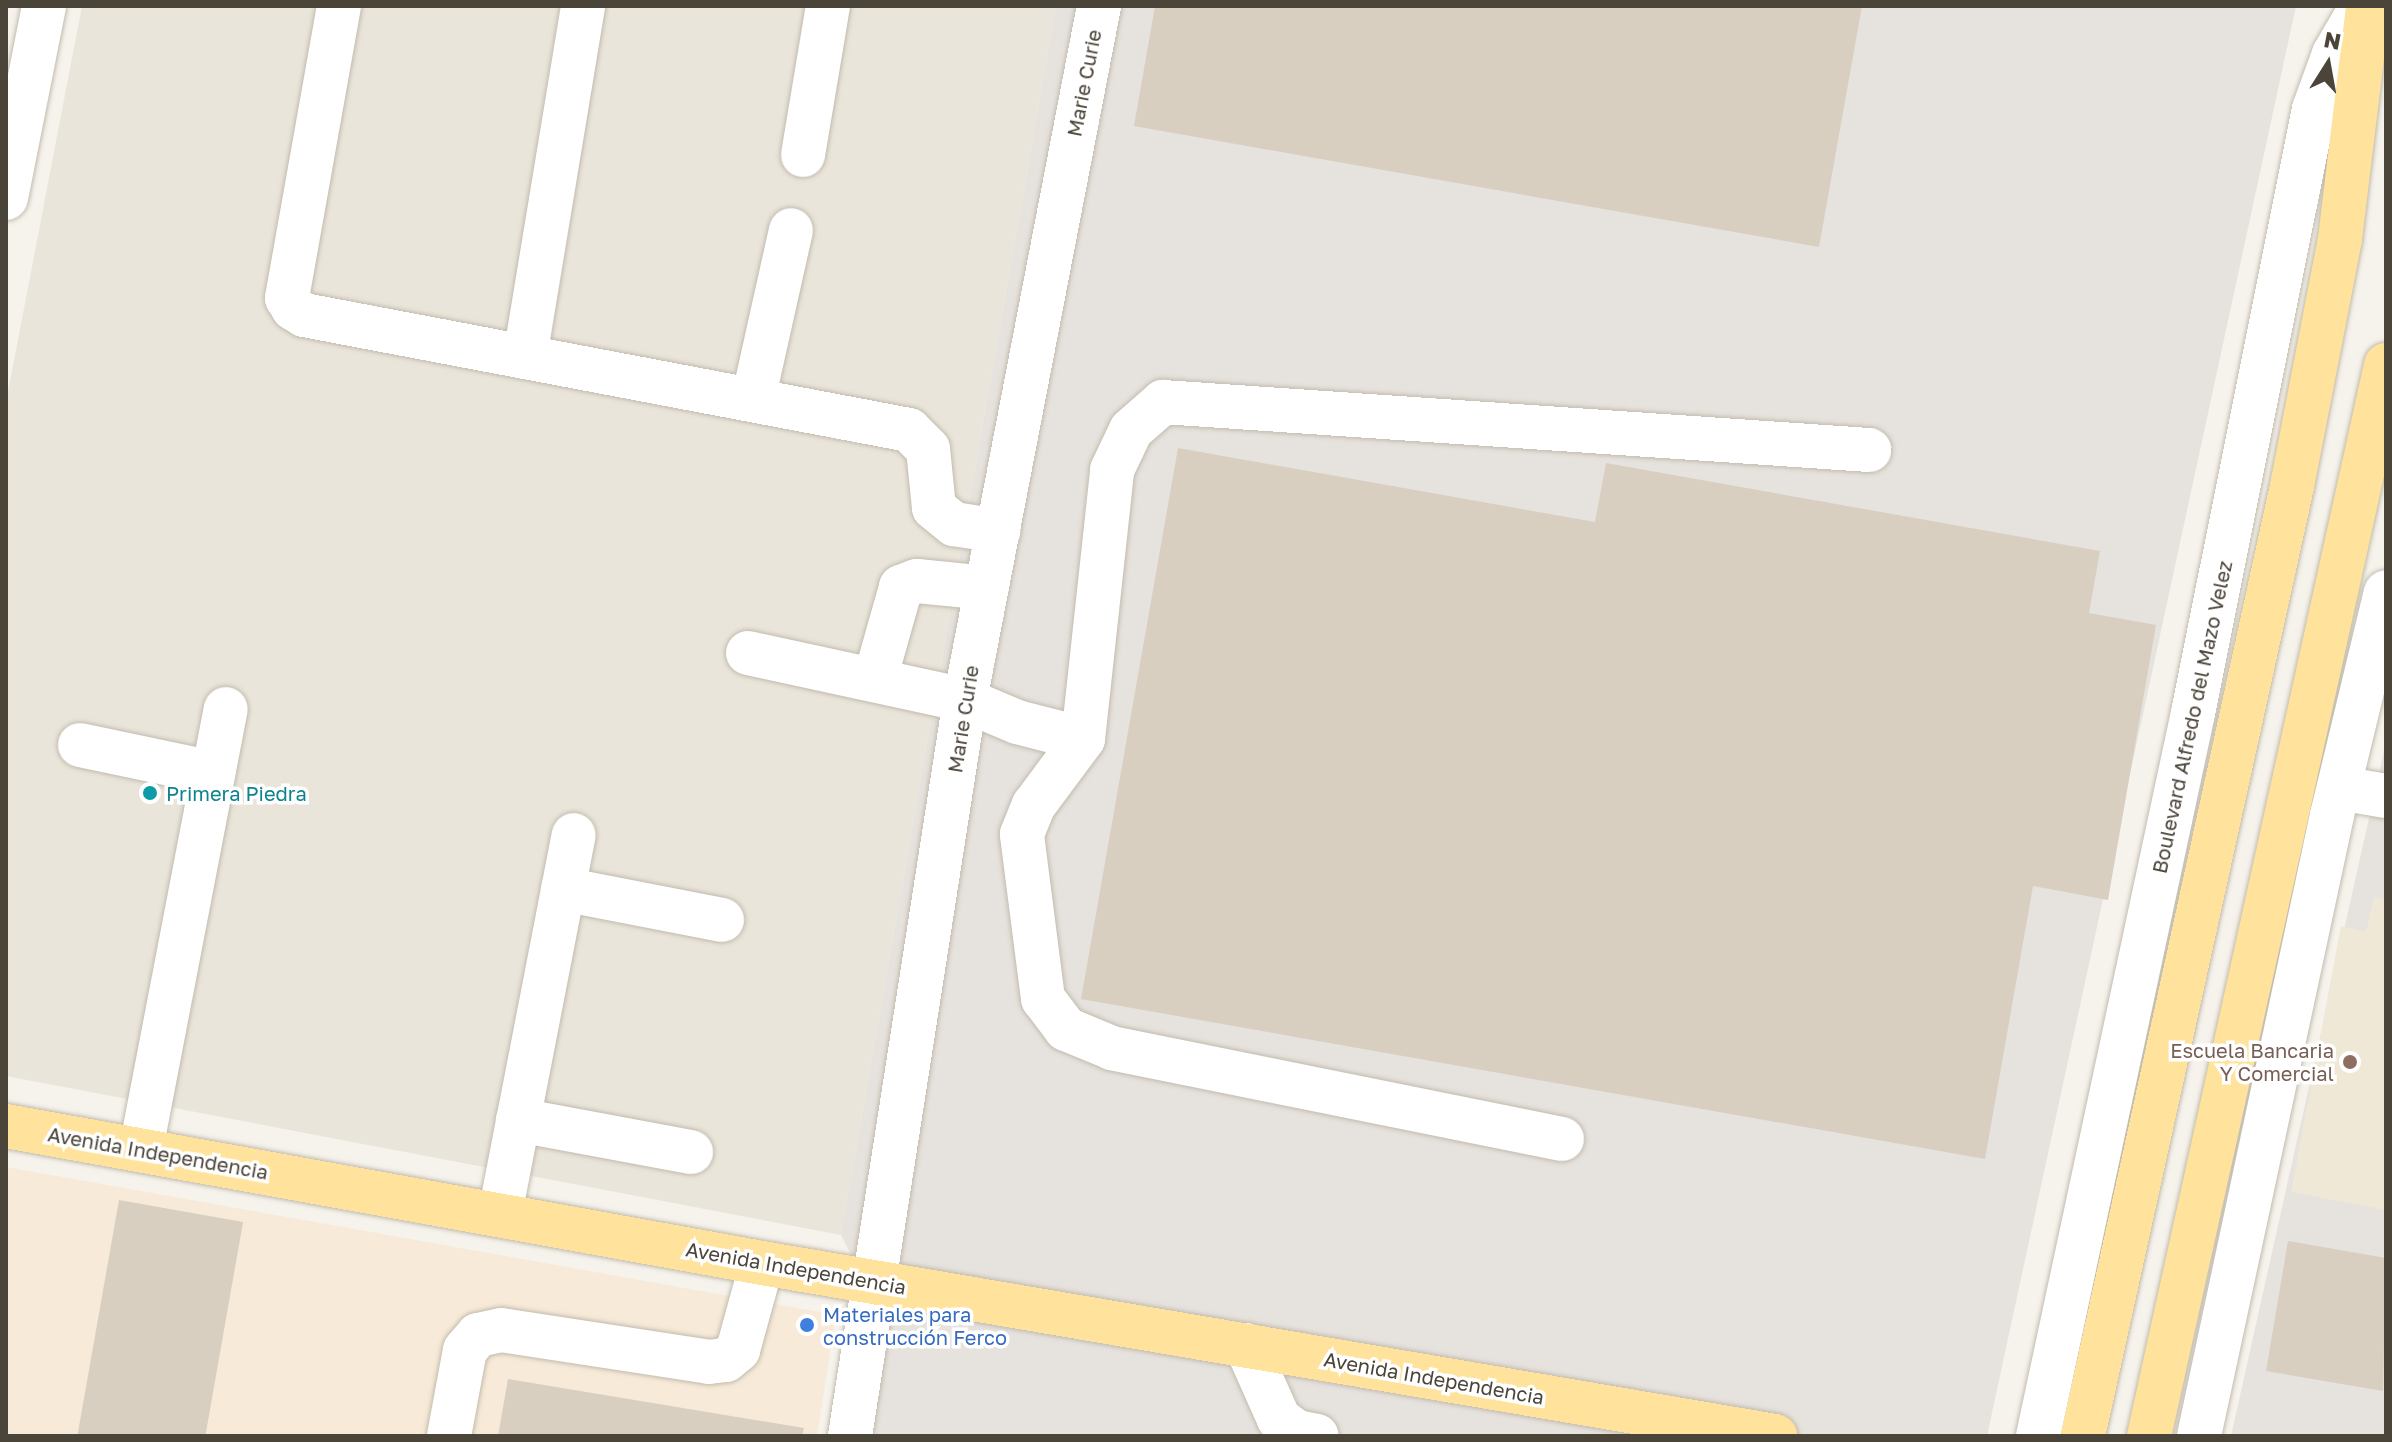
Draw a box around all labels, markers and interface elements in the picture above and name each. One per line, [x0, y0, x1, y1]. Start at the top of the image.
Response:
north arrow [2288, 24, 2368, 104]
text: N [2322, 25, 2343, 55]
street label: Marie Curie [1062, 27, 1106, 139]
street label: Boulevard Alfredo del Mazo Velez [2147, 558, 2237, 876]
street label: Marie Curie [943, 663, 983, 775]
place label: Primera Piedra [166, 781, 307, 805]
marker: Primera Piedra [141, 784, 159, 802]
place label: Escuela Bancaria Y Comercial [2170, 1038, 2334, 1085]
marker: Escuela Bancaria Y Comercial [2341, 1053, 2359, 1071]
street label: Avenida Independencia [46, 1122, 270, 1184]
street label: Avenida Independencia [684, 1237, 908, 1299]
place label: Materiales para construcción Ferco [823, 1302, 1007, 1349]
marker: Materiales para construcción Ferco [798, 1316, 816, 1334]
street label: Avenida Independencia [1322, 1347, 1546, 1409]

